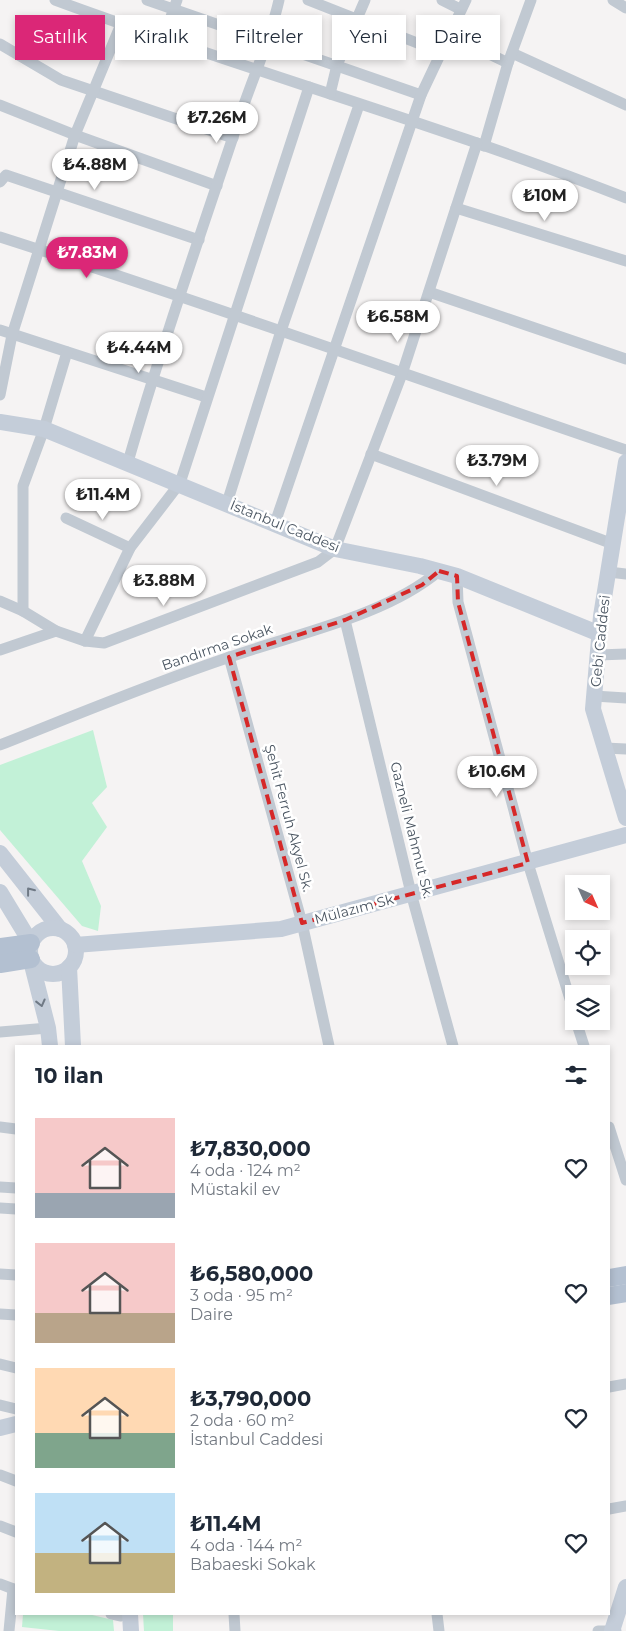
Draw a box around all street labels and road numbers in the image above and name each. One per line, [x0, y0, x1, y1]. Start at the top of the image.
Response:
street label: İstanbul Caddesi [228, 496, 342, 556]
street label: Gebi Caddesi [586, 594, 614, 688]
street label: Bandırma Sokak [159, 619, 275, 674]
street label: Şehit Ferruh Akyel Sk. [261, 742, 317, 894]
street label: Gazneli Mahmut Sk. [386, 760, 438, 900]
street label: Mülazım Sk [312, 890, 396, 928]

